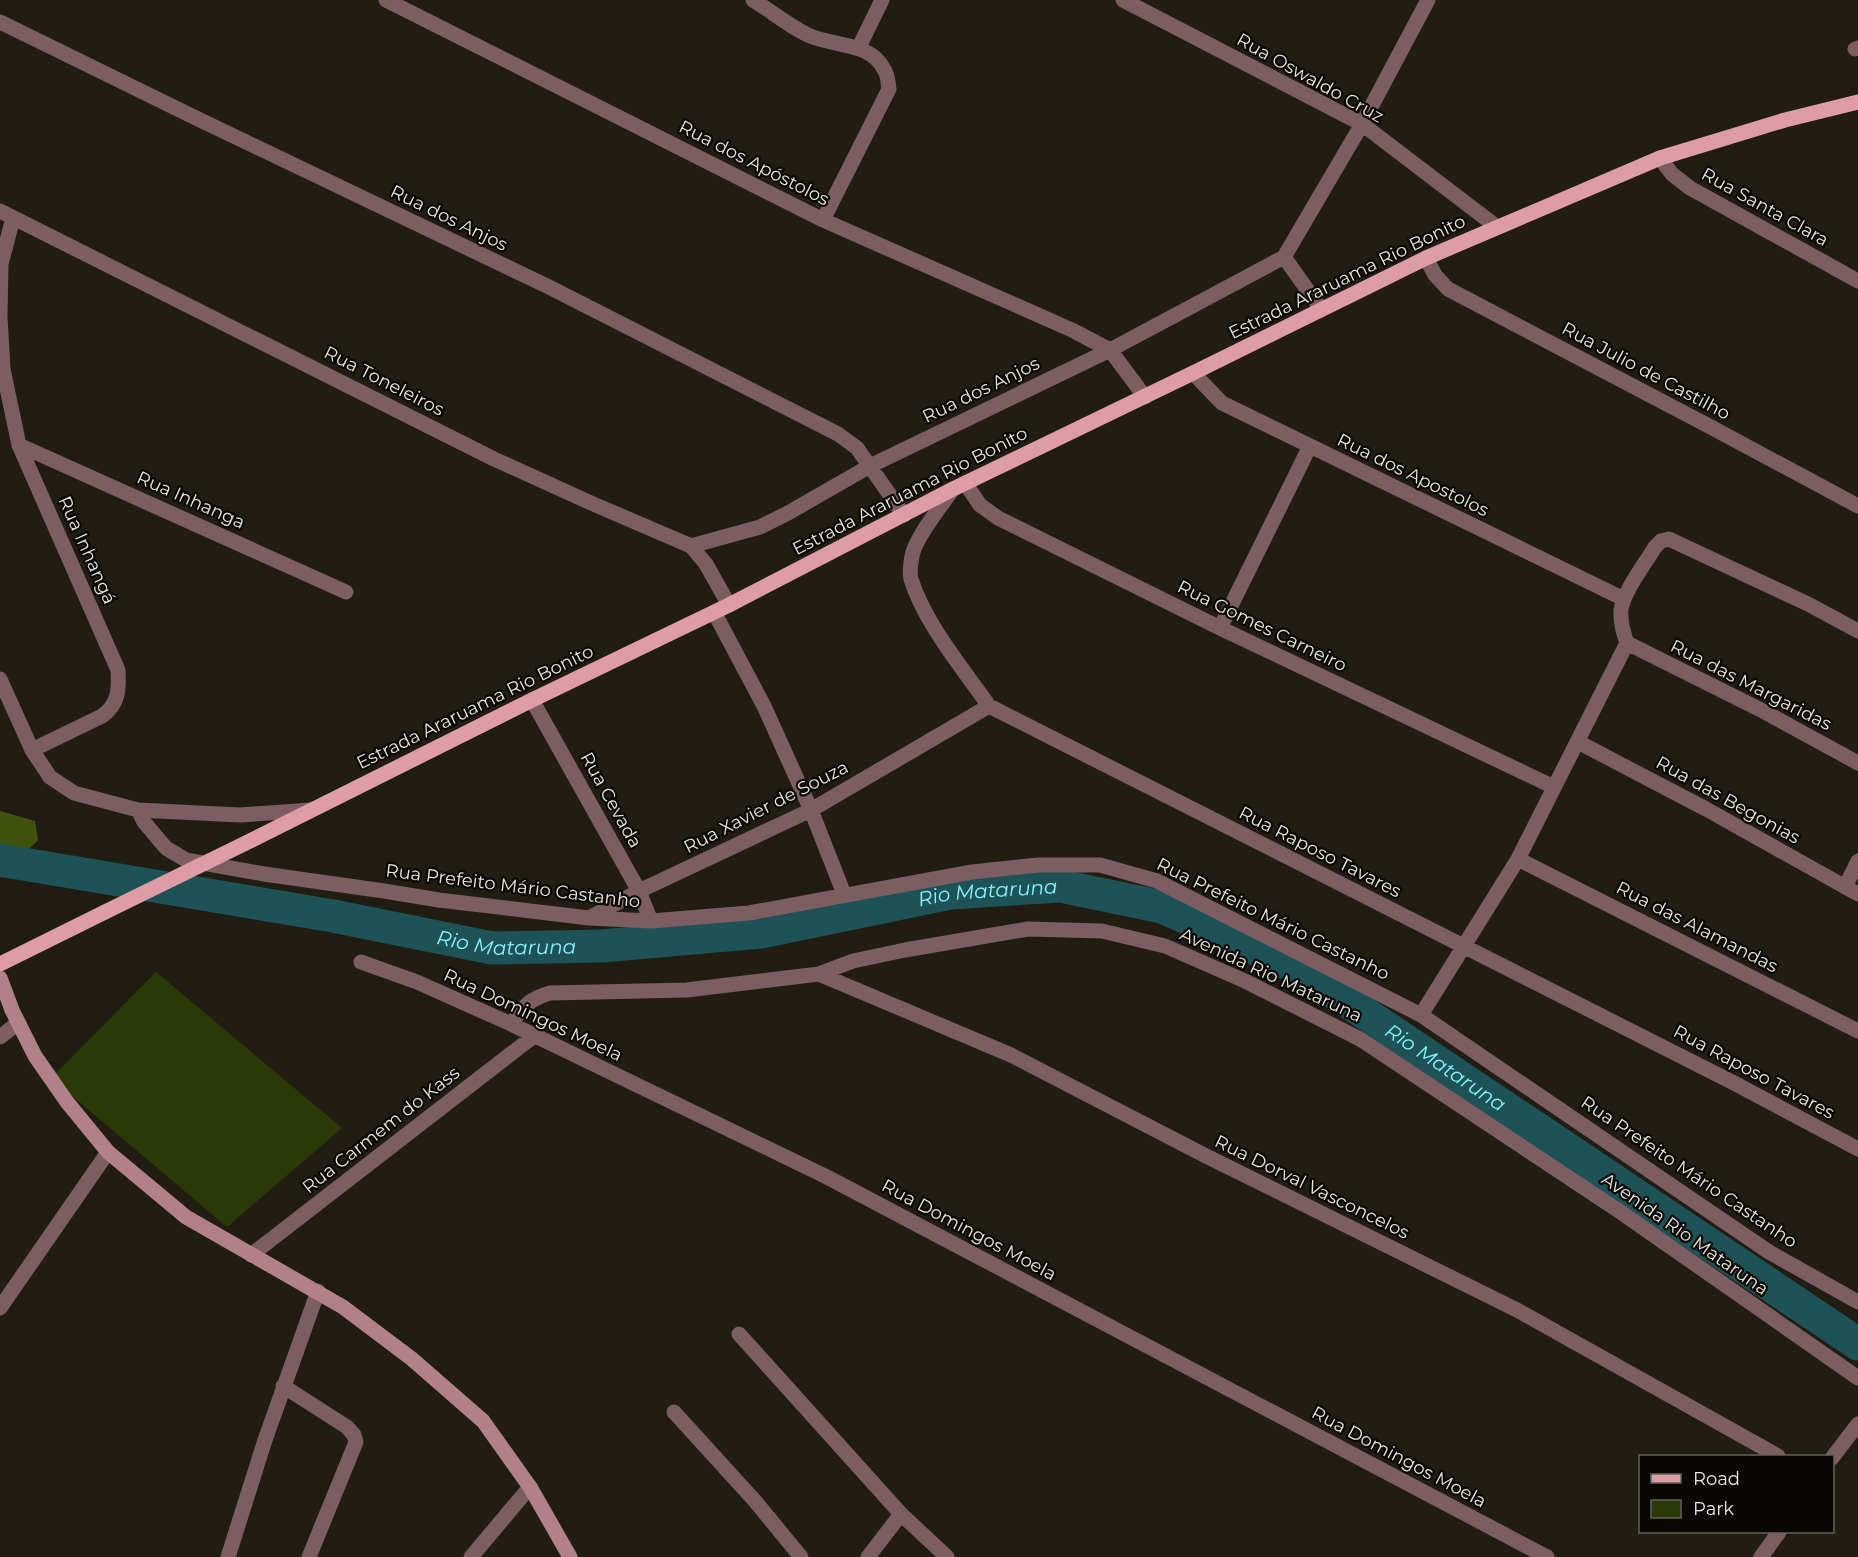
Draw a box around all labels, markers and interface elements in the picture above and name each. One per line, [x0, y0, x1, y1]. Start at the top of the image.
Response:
street label: Rua Oswaldo Cruz [1233, 28, 1387, 128]
street label: Rua dos Apóstolos [675, 116, 833, 211]
street label: Rua Santa Clara [1698, 163, 1832, 251]
street label: Rua dos Anjos [387, 180, 511, 256]
street label: Estrada Araruama Rio Bonito [1225, 210, 1469, 344]
street label: Rua Julio de Castilho [1558, 317, 1734, 425]
street label: Rua Toneleiros [320, 341, 448, 421]
street label: Rua dos Anjos [919, 352, 1043, 428]
street label: Estrada Araruama Rio Bonito [789, 422, 1031, 560]
street label: Rua dos Apostolos [1334, 429, 1493, 521]
street label: Rua Inhanga [134, 466, 248, 534]
street label: Rua Inhangá [53, 493, 121, 607]
street label: Rua Gomes Carneiro [1174, 575, 1350, 677]
street label: Rua das Margaridas [1667, 635, 1836, 735]
street label: Estrada Araruama Rio Bonito [353, 640, 597, 774]
street label: Rua Cevada [576, 748, 646, 852]
street label: Rua das Begonias [1652, 751, 1804, 849]
street label: Rua Xavier de Souza [680, 756, 852, 858]
street label: Rua Raposo Tavares [1235, 802, 1405, 903]
street label: Rua Prefeito Mário Castanho [1153, 853, 1393, 985]
street label: Rua Prefeito Mário Castanho [384, 859, 642, 913]
water label: Rio Mataruna [916, 874, 1058, 911]
street label: Rua das Alamandas [1612, 877, 1782, 977]
street label: Avenida Rio Mataruna [1176, 923, 1366, 1027]
water label: Rio Mataruna [435, 925, 576, 960]
street label: Rua Domingos Moela [440, 964, 626, 1066]
water label: Rio Mataruna [1381, 1018, 1511, 1116]
street label: Rua Raposo Tavares [1670, 1020, 1838, 1124]
street label: Rua Carmem do Kass [298, 1062, 464, 1198]
street label: Rua Prefeito Mário Castanho [1577, 1091, 1801, 1253]
street label: Rua Dorval Vasconcelos [1211, 1130, 1413, 1244]
street label: Avenida Rio Mataruna [1597, 1168, 1773, 1300]
street label: Rua Domingos Moela [878, 1175, 1060, 1285]
street label: Rua Domingos Moela [1308, 1402, 1490, 1512]
legend [1639, 1455, 1834, 1533]
text: Road [1693, 1468, 1740, 1490]
text: Park [1693, 1498, 1734, 1520]

